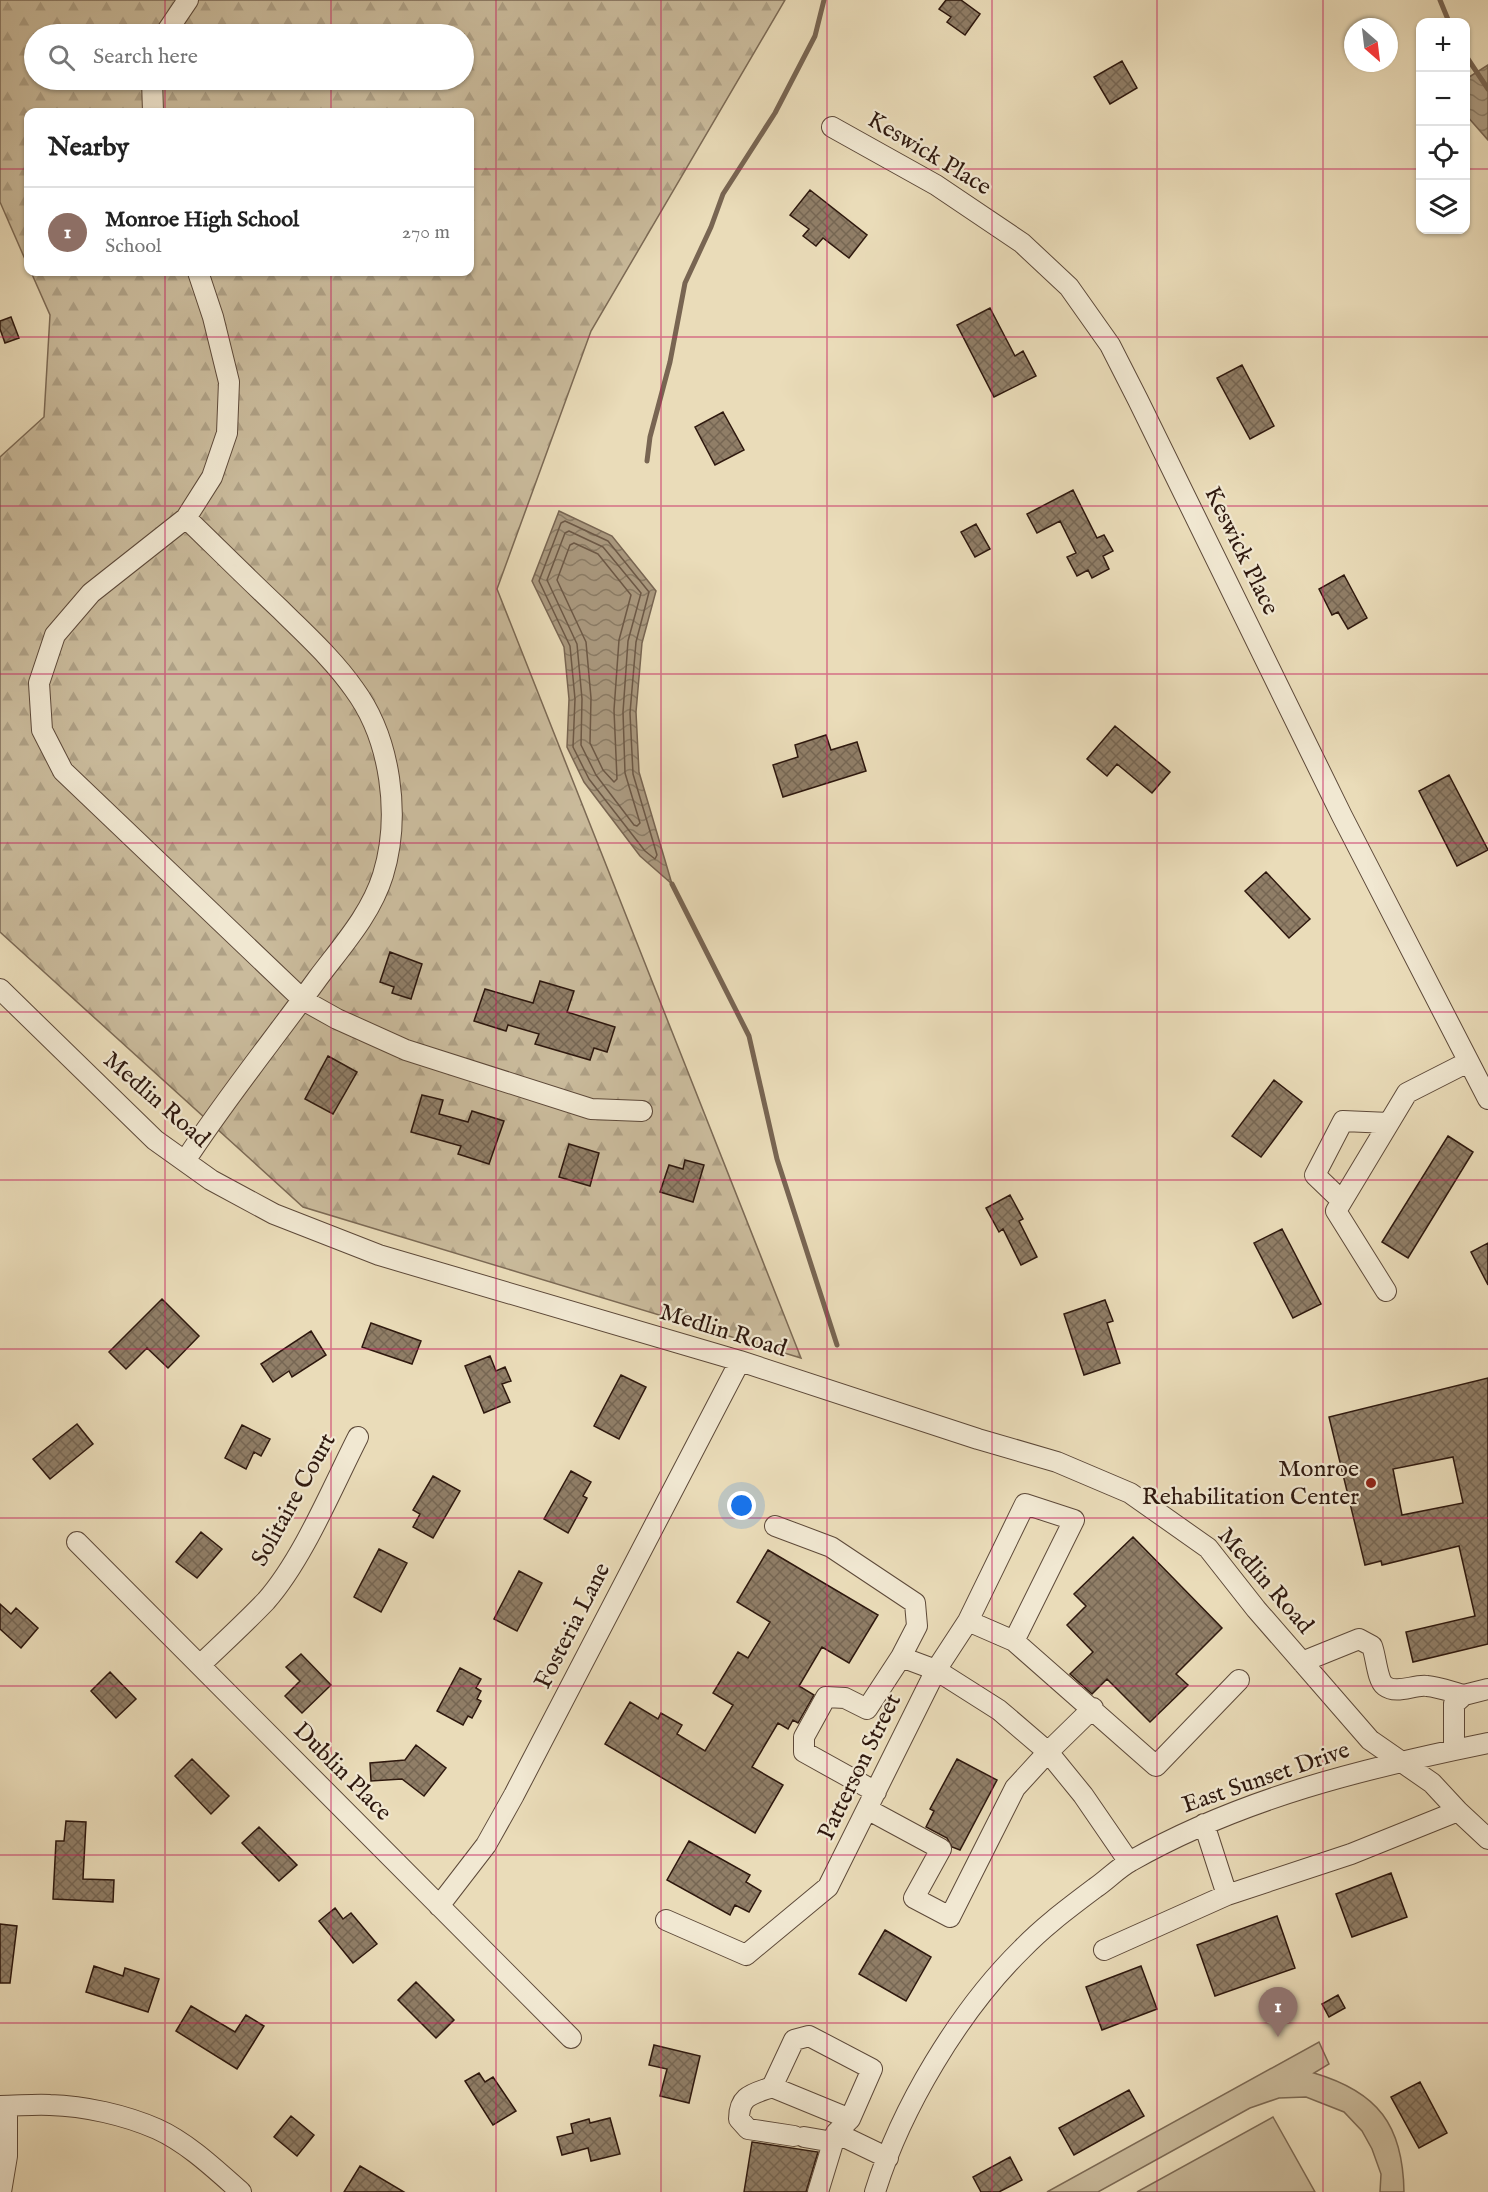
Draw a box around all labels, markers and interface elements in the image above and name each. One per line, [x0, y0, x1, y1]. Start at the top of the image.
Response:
north arrow [1344, 18, 1398, 72]
map controls [1416, 18, 1470, 234]
button: + [1416, 18, 1470, 72]
search box [24, 24, 474, 90]
icon: search [45, 41, 78, 74]
text: Search here [93, 43, 198, 71]
button: − [1416, 72, 1470, 126]
street label: Keswick Place [861, 105, 997, 203]
button: locate [1416, 126, 1470, 180]
text: Nearby [48, 131, 129, 164]
button: layers [1416, 180, 1470, 234]
text: Monroe High School [105, 206, 299, 234]
text: 1 [64, 220, 71, 245]
text: 270 m [402, 220, 450, 245]
text: School [105, 234, 161, 259]
street label: Keswick Place [1197, 482, 1285, 620]
street label: Medlin Road [96, 1045, 216, 1155]
street label: Medlin Road [656, 1297, 791, 1365]
street label: Solitaire Court [245, 1428, 343, 1572]
place label: Monroe Rehabilitation Center [1142, 1454, 1359, 1513]
marker: Monroe Rehabilitation Center [1364, 1476, 1378, 1490]
your location [727, 1491, 756, 1520]
street label: Medlin Road [1210, 1521, 1320, 1641]
street label: Fosteria Lane [528, 1558, 618, 1694]
street label: Patterson Street [811, 1689, 909, 1845]
street label: Dublin Place [286, 1716, 398, 1828]
street label: East Sunset Drive [1178, 1735, 1354, 1821]
pin: 1 [1258, 1988, 1298, 2037]

